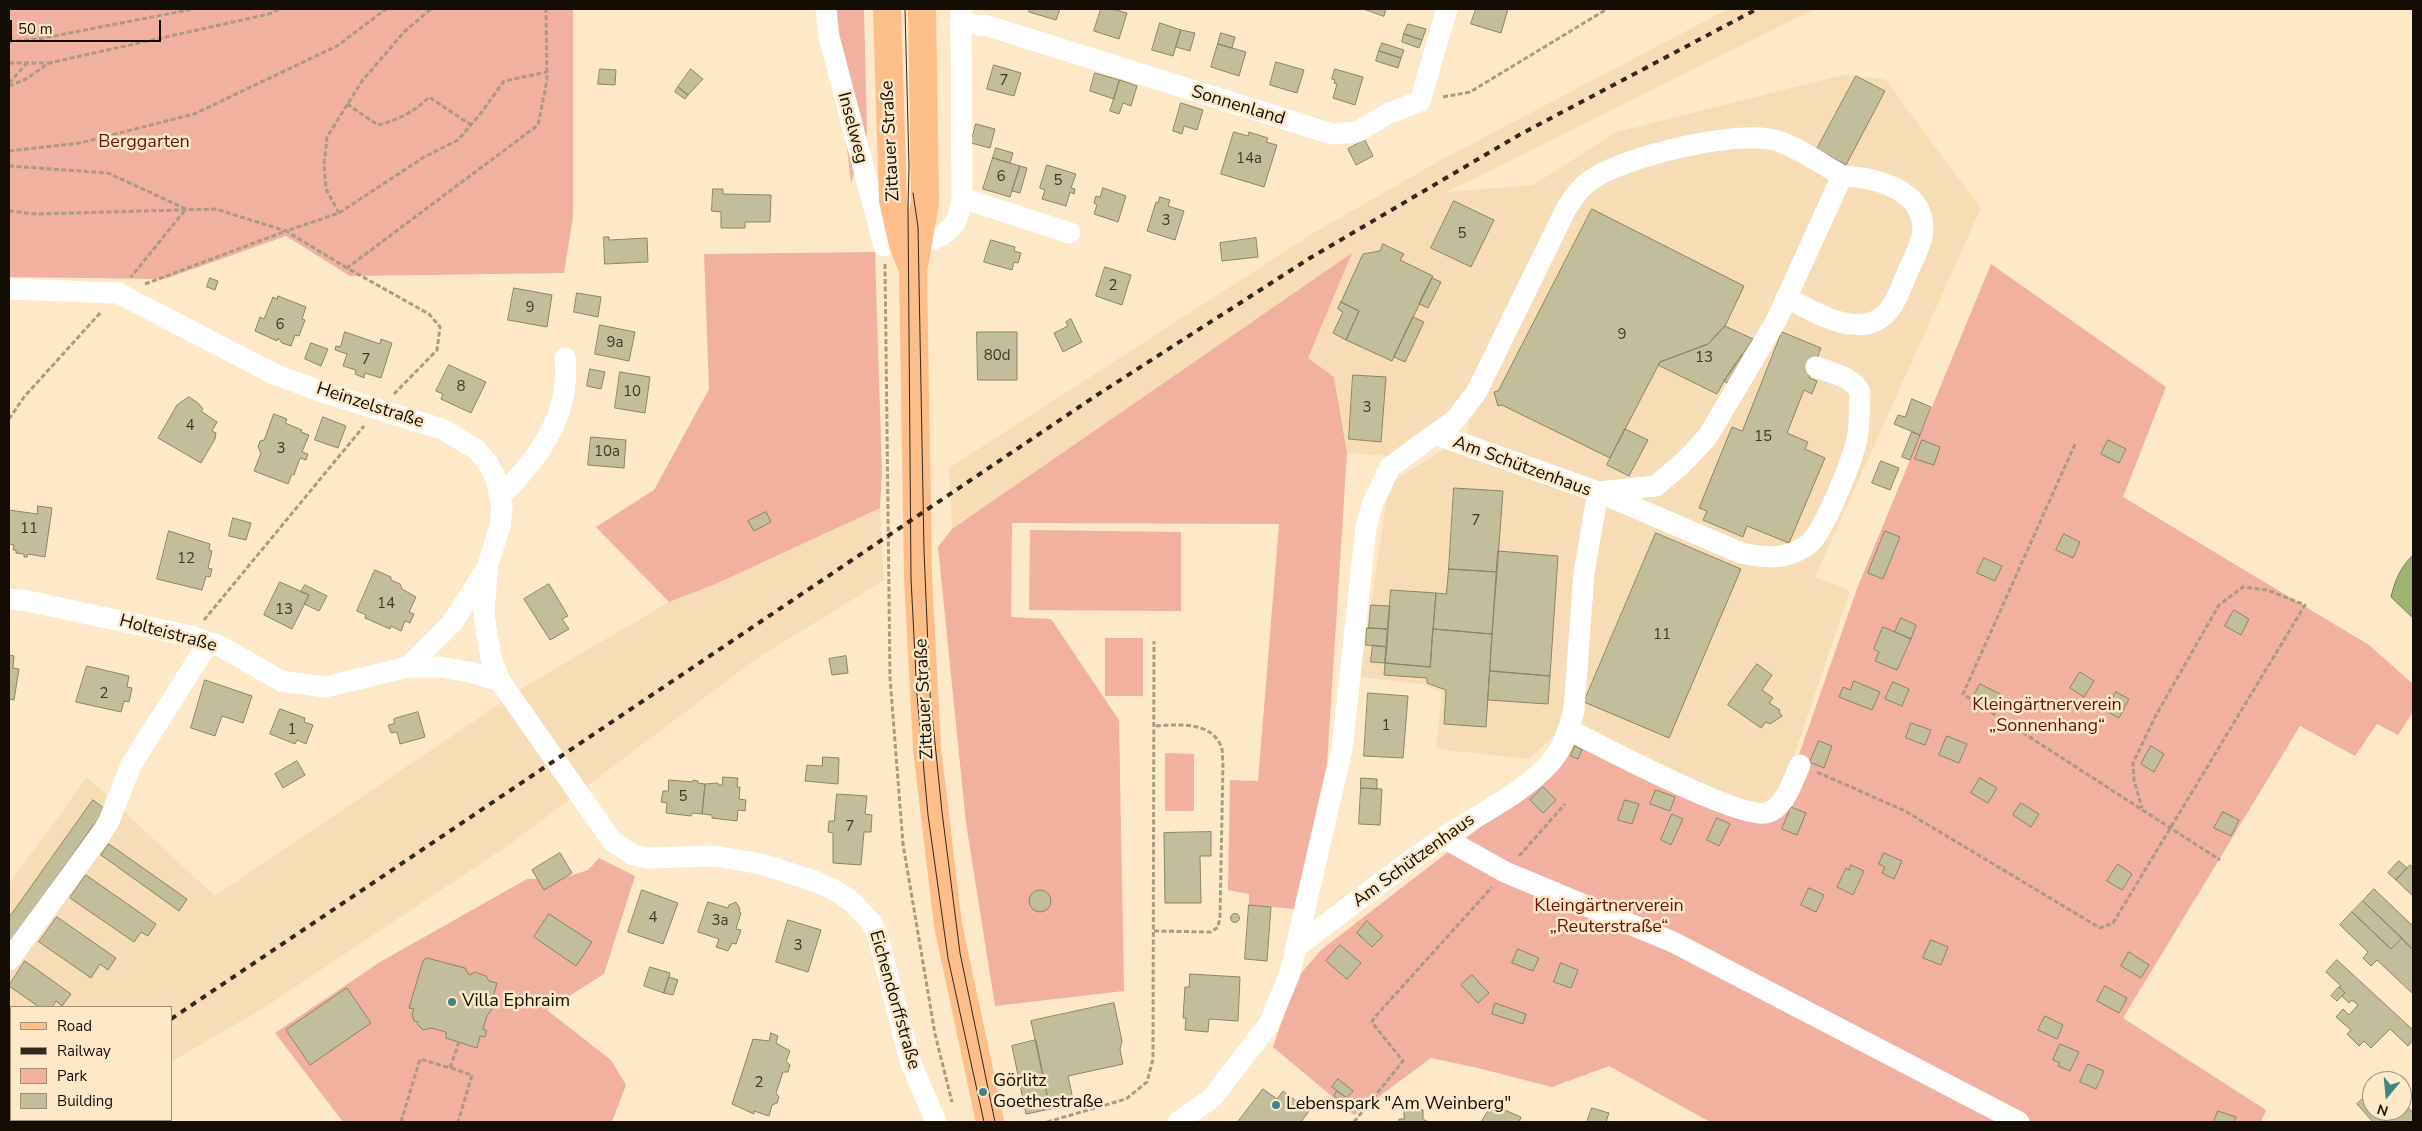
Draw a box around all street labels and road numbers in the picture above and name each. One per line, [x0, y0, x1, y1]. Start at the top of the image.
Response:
street label: Zittauer Straße [877, 80, 905, 202]
street label: Sonnenland [1189, 82, 1287, 130]
street label: Inselweg [832, 90, 872, 166]
street label: Heinzelstraße [313, 378, 427, 434]
street label: Am Schützenhaus [1450, 432, 1594, 502]
street label: Holteistraße [117, 611, 219, 657]
street label: Zittauer Straße [911, 638, 939, 760]
street label: Am Schützenhaus [1349, 809, 1479, 913]
street label: Eichendorffstraße [864, 928, 924, 1072]

